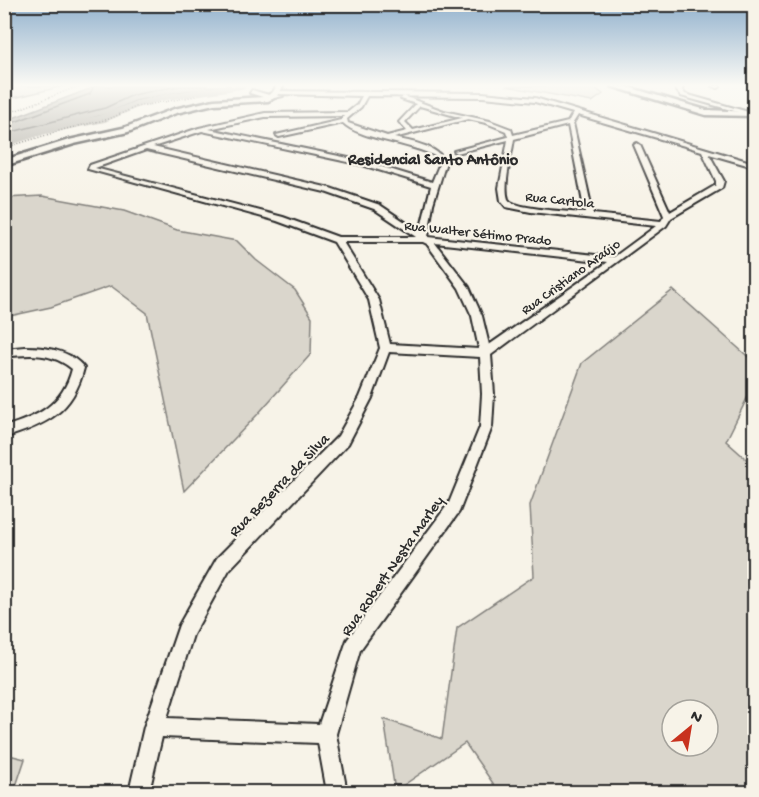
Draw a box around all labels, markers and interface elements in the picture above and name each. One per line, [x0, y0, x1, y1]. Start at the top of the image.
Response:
district label: Residencial Santo Antônio [347, 152, 519, 171]
street label: Rua Cartola [524, 189, 596, 214]
street label: Rua Walter Sétimo Prado [403, 218, 552, 251]
street label: Rua Cristiano Araújo [519, 236, 624, 320]
street label: Rua Bezerra da Silva [226, 430, 336, 542]
street label: Rua Robert Nesta Marley [338, 493, 450, 641]
north arrow [660, 698, 720, 758]
text: N [686, 707, 705, 729]

